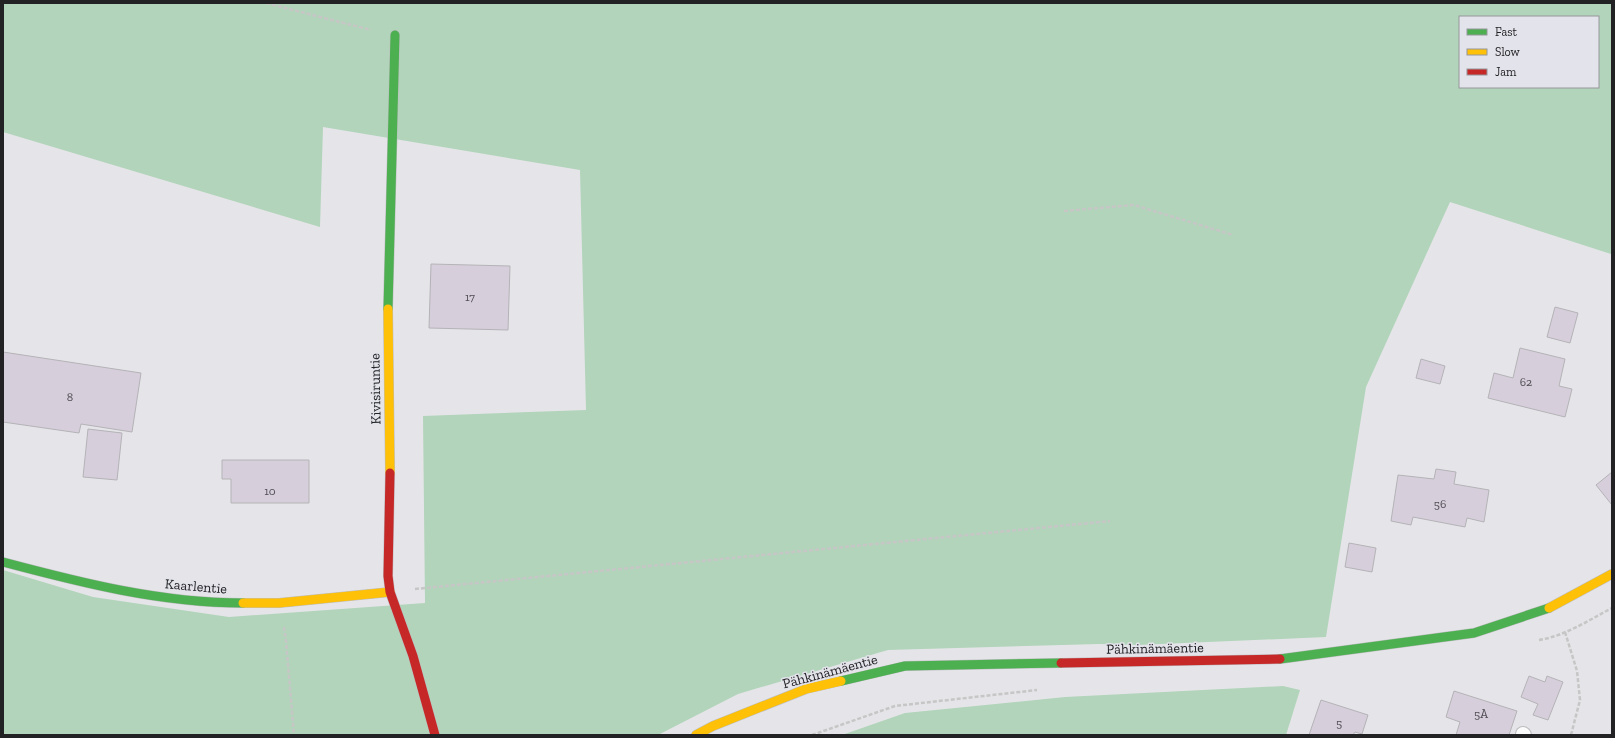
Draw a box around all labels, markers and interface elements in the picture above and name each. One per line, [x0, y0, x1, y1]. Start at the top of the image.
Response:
legend [1459, 16, 1599, 88]
text: Fast [1495, 25, 1518, 39]
text: Slow [1495, 45, 1521, 59]
text: Jam [1495, 65, 1517, 79]
house number: 17 [465, 290, 475, 304]
street label: Kivisiruntie [366, 353, 385, 425]
house number: 62 [1520, 375, 1532, 389]
house number: 8 [67, 390, 73, 404]
house number: 10 [264, 484, 276, 498]
house number: 56 [1434, 497, 1446, 511]
street label: Kaarlentie [164, 575, 228, 598]
street label: Pähkinämäentie [1106, 639, 1204, 658]
street label: Pähkinämäentie [781, 651, 880, 692]
house number: 5A [1474, 707, 1488, 721]
house number: 5 [1336, 716, 1342, 730]

